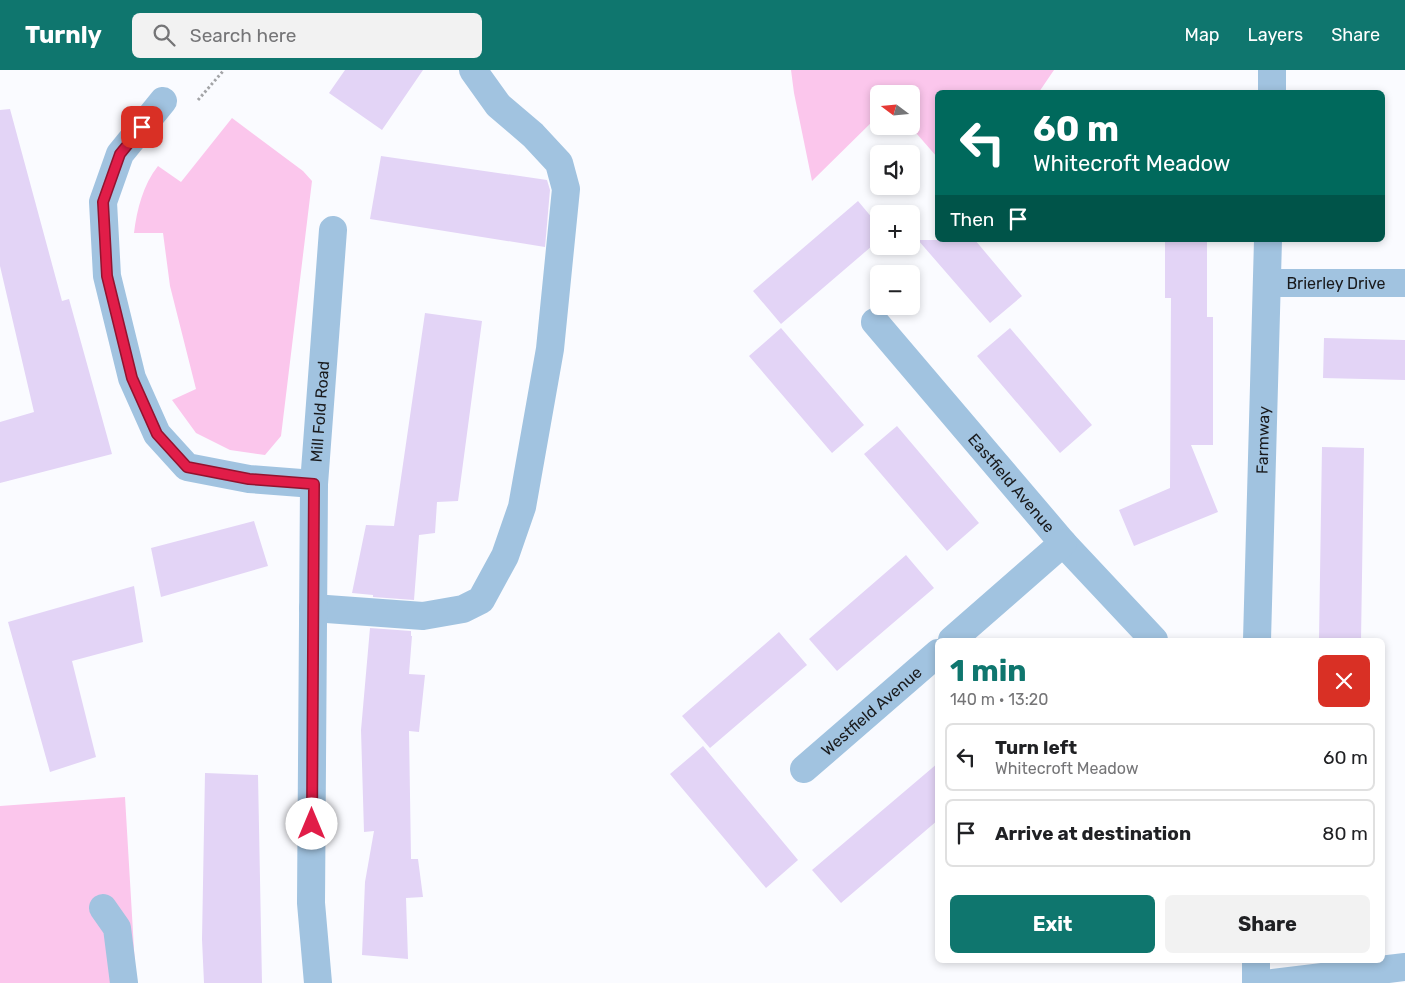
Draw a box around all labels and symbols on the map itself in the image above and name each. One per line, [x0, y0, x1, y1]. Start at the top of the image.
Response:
north arrow [870, 85, 920, 135]
pin [121, 106, 163, 148]
street label: Brierley Drive [1286, 274, 1386, 293]
street label: Mill Fold Road [307, 360, 333, 463]
street label: Farmway [1253, 406, 1273, 474]
street label: Eastfield Avenue [964, 430, 1059, 536]
street label: Westfield Avenue [818, 662, 926, 760]
position arrow [285, 797, 337, 849]

